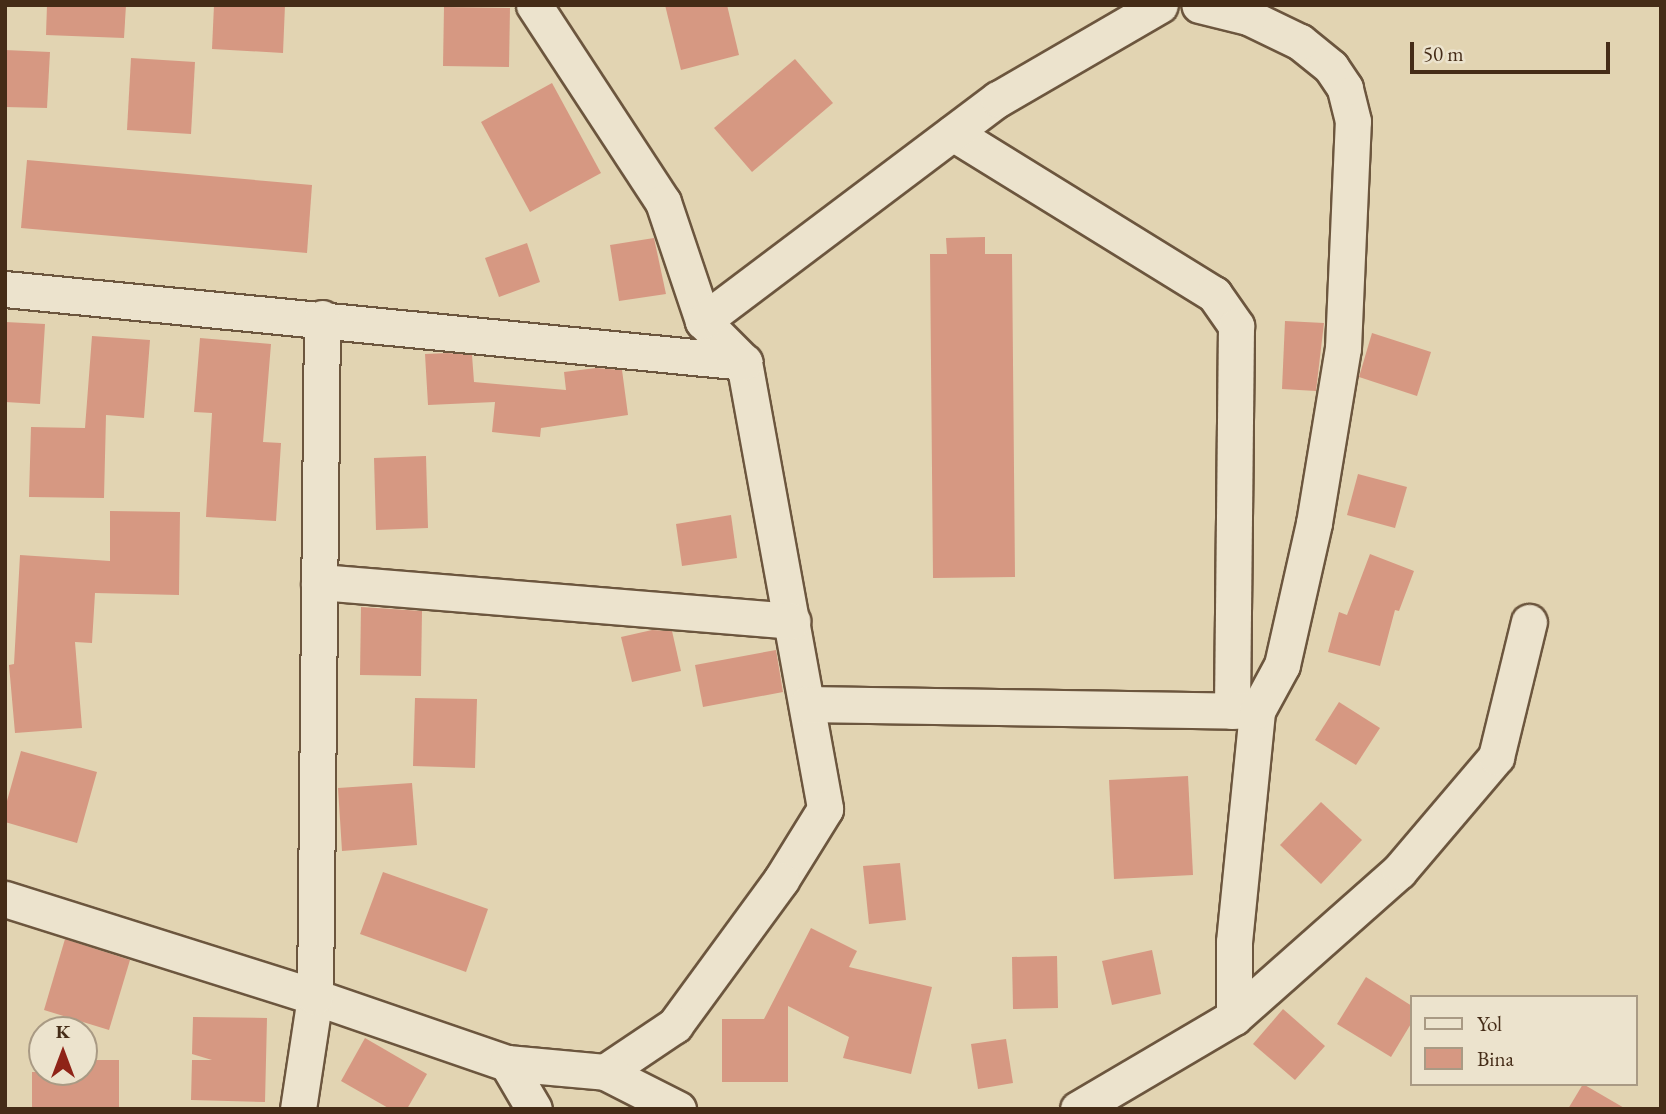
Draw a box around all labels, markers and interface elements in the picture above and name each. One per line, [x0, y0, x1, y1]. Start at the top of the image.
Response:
scale bar [1414, 28, 1614, 72]
text: 50 m [1423, 40, 1464, 67]
legend [1410, 995, 1638, 1086]
text: Yol [1477, 1010, 1502, 1037]
north arrow [28, 1016, 98, 1086]
text: K [56, 1019, 70, 1044]
text: Bina [1477, 1045, 1514, 1072]

